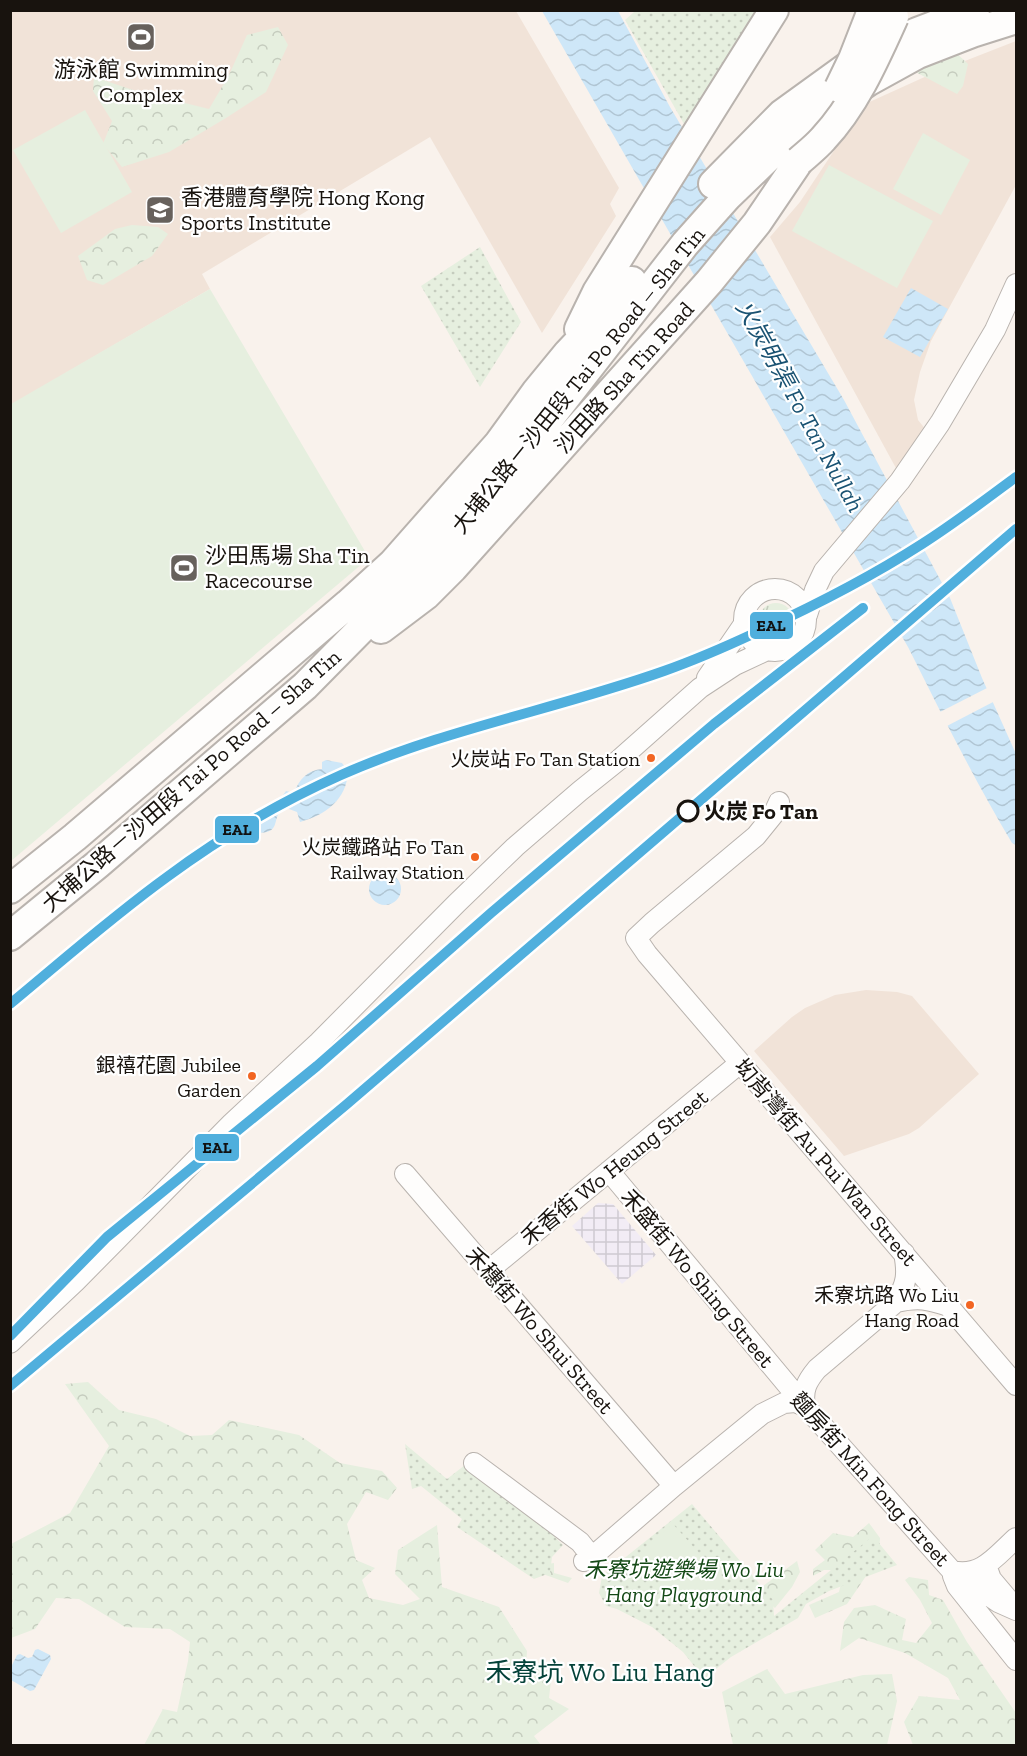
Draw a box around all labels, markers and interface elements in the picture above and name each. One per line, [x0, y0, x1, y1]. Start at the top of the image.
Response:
sports icon: 游泳館 Swimming Complex [125, 21, 157, 53]
place label: 游泳館 Swimming Complex [54, 56, 228, 108]
place label: 香港體育學院 Hong Kong Sports Institute [181, 184, 425, 236]
school or university icon: 香港體育學院 Hong Kong Sports Institute [144, 194, 176, 226]
street label: 大埔公路－沙田段 Tai Po Road – Sha Tin [446, 221, 711, 539]
water label: 火炭明渠 Fo Tan Nullah [730, 295, 871, 517]
street label: 沙田路 Sha Tin Road [549, 296, 700, 459]
place label: 沙田馬場 Sha Tin Racecourse [205, 542, 370, 594]
sports icon: 沙田馬場 Sha Tin Racecourse [168, 552, 200, 584]
line badge: EAL [749, 611, 794, 640]
text: EAL [756, 616, 786, 635]
street label: 大埔公路－沙田段 Tai Po Road – Sha Tin [36, 643, 346, 917]
place label: 火炭站 Fo Tan Station [450, 747, 641, 771]
marker: 火炭站 Fo Tan Station [645, 752, 657, 764]
place label: 火炭 Fo Tan [704, 798, 818, 825]
marker: 火炭 Fo Tan [677, 800, 699, 822]
line badge: EAL [214, 815, 260, 844]
text: EAL [222, 820, 252, 839]
place label: 火炭鐵路站 Fo Tan Railway Station [301, 835, 465, 884]
marker: 火炭鐵路站 Fo Tan Railway Station [469, 851, 481, 863]
place label: 銀禧花園 Jubilee Garden [96, 1053, 242, 1102]
street label: 㘭背灣街 Au Pui Wan Street [728, 1053, 923, 1272]
marker: 銀禧花園 Jubilee Garden [246, 1070, 258, 1082]
street label: 禾香街 Wo Heung Street [515, 1083, 714, 1251]
line badge: EAL [194, 1133, 240, 1162]
text: EAL [202, 1138, 232, 1157]
street label: 禾盛街 Wo Shing Street [615, 1184, 781, 1374]
street label: 禾穗街 Wo Shui Street [460, 1241, 620, 1420]
place label: 禾寮坑路 Wo Liu Hang Road [814, 1283, 959, 1332]
marker: 禾寮坑路 Wo Liu Hang Road [964, 1299, 976, 1311]
street label: 麵房街 Min Fong Street [785, 1387, 956, 1573]
park label: 禾寮坑遊樂場 Wo Liu Hang Playground [584, 1556, 784, 1608]
district label: 禾寮坑 Wo Liu Hang [485, 1656, 715, 1688]

